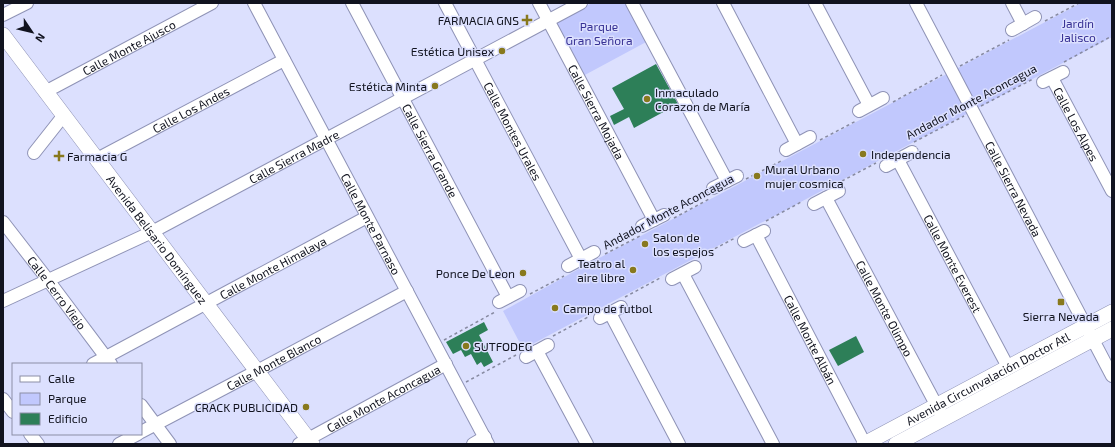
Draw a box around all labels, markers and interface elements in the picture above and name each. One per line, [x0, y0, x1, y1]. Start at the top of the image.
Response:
north arrow [12, 12, 52, 52]
place label: FARMACIA GNS [438, 13, 519, 27]
marker: FARMACIA GNS [522, 15, 532, 25]
park label: Jardín Jalisco [1060, 16, 1096, 44]
street label: Calle Monte Ajusco [80, 17, 178, 78]
park label: Parque Gran Señora [566, 19, 632, 47]
text: N [33, 31, 48, 45]
place label: Estética Unisex [411, 44, 495, 58]
marker: Estética Unisex [497, 46, 507, 56]
street label: Andador Monte Aconcagua [903, 61, 1039, 141]
street label: Calle Sierra Mojada [566, 62, 627, 161]
place label: Estética Minta [349, 79, 427, 93]
street label: Calle Montes Urales [481, 79, 545, 183]
marker: Estética Minta [430, 81, 440, 91]
street label: Calle Los Andes [150, 83, 232, 136]
place label: Inmaculado Corazon de María [655, 85, 750, 113]
street label: Calle Los Alpes [1051, 85, 1102, 163]
marker: Inmaculado Corazon de María [642, 94, 652, 104]
street label: Calle Sierra Grande [400, 101, 461, 200]
street label: Calle Sierra Madre [246, 127, 341, 186]
street label: Calle Sierra Nevada [983, 139, 1045, 239]
place label: Independencia [871, 147, 951, 161]
place label: Farmacia G [67, 149, 127, 163]
marker: Independencia [858, 149, 868, 159]
marker: Farmacia G [54, 151, 64, 161]
place label: Mural Urbano mujer cosmica [765, 162, 844, 191]
street label: Calle Monte Parnaso [339, 171, 404, 277]
street label: Andador Monte Aconcagua [600, 171, 736, 251]
marker: Mural Urbano mujer cosmica [752, 171, 762, 181]
street label: Avenida Belisario Domínguez [104, 172, 211, 307]
street label: Calle Monte Everest [921, 212, 985, 315]
place label: Salon de los espejos [653, 230, 714, 259]
street label: Calle Monte Himalaya [217, 233, 328, 302]
marker: Salon de los espejos [640, 239, 650, 249]
street label: Calle Cerro Viejo [25, 253, 90, 332]
place label: Teatro al aire libre [577, 256, 625, 284]
street label: Calle Monte Olimpo [854, 258, 916, 359]
marker: Teatro al aire libre [628, 265, 638, 275]
place label: Ponce De Leon [436, 266, 515, 280]
marker: Ponce De Leon [518, 268, 528, 278]
street label: Calle Monte Albán [781, 293, 840, 387]
marker: Sierra Nevada [1056, 297, 1066, 307]
place label: Campo de futbol [563, 301, 653, 315]
marker: Campo de futbol [550, 303, 560, 313]
place label: Sierra Nevada [1023, 309, 1099, 323]
street label: Avenida Circunvalación Doctor Atl [903, 329, 1072, 427]
street label: Calle Monte Blanco [224, 331, 323, 393]
place label: SUTFODEG [474, 339, 532, 353]
marker: SUTFODEG [461, 341, 471, 351]
street label: Calle Monte Aconcagua [324, 362, 443, 435]
legend [12, 363, 142, 435]
text: Calle [48, 371, 75, 385]
text: Parque [48, 391, 86, 405]
place label: CRACK PUBLICIDAD [195, 400, 298, 414]
marker: CRACK PUBLICIDAD [301, 402, 311, 412]
text: Edificio [48, 411, 88, 425]

